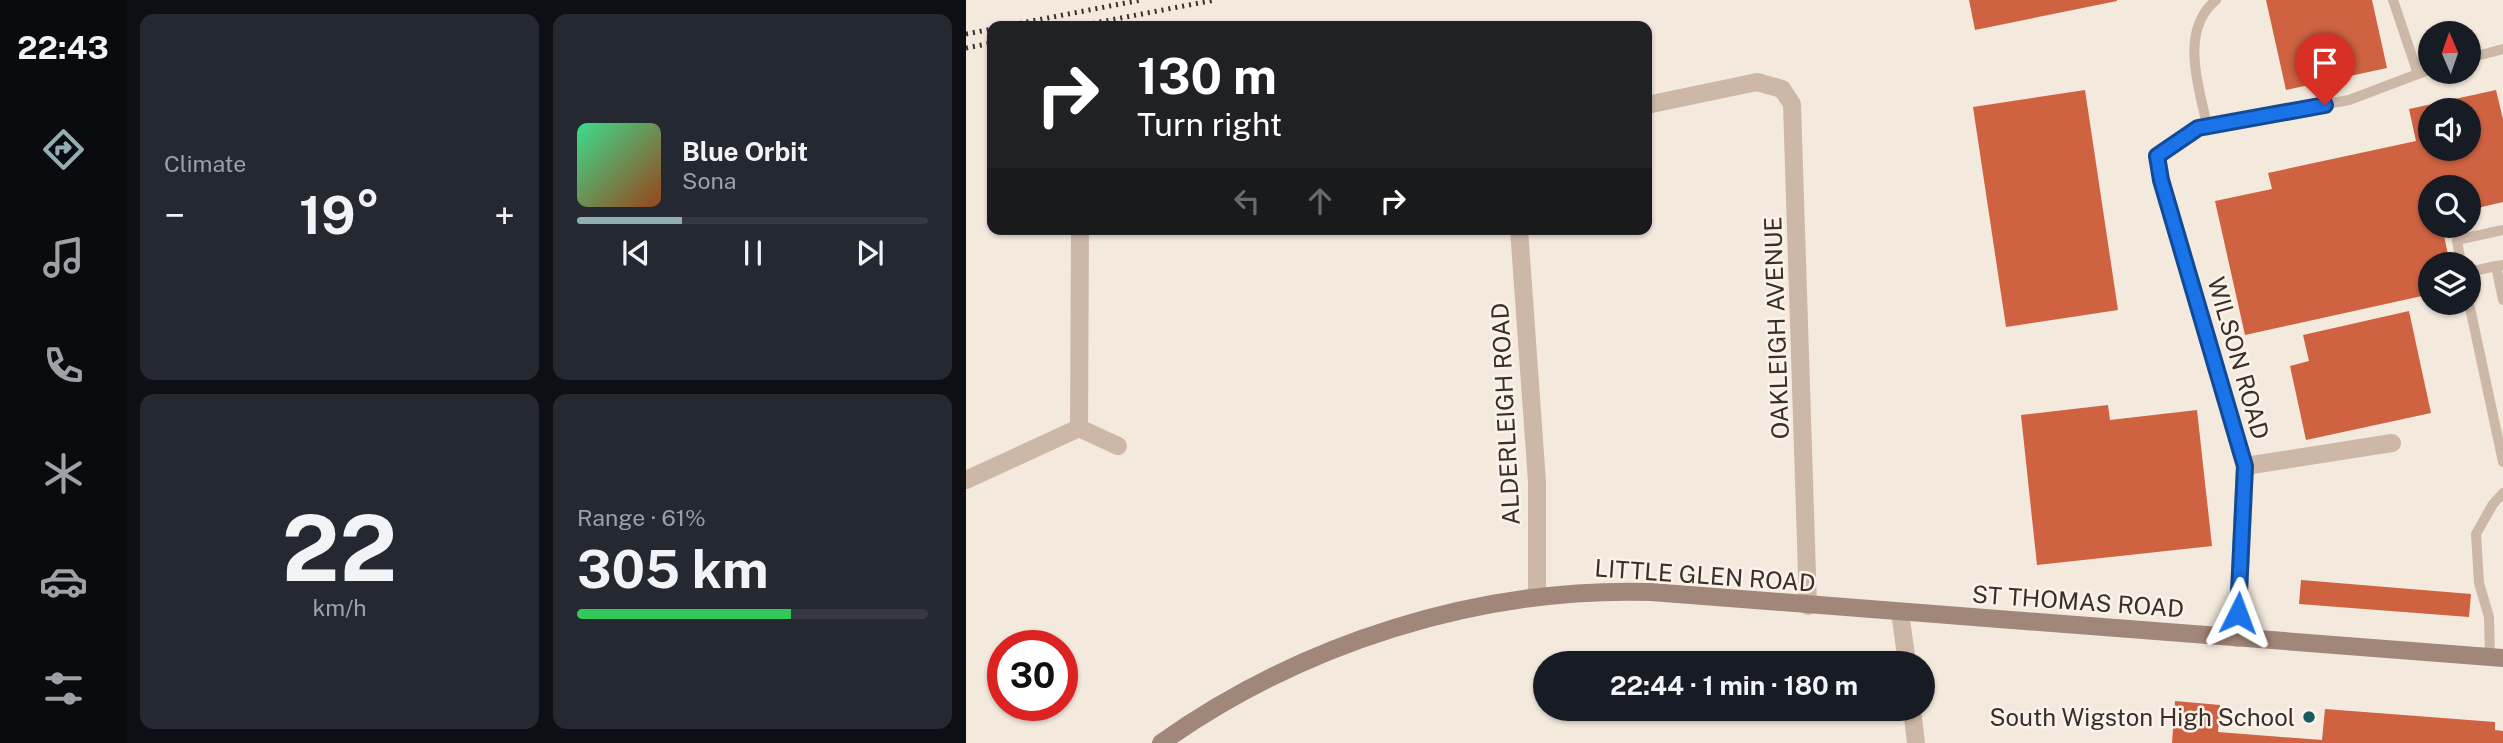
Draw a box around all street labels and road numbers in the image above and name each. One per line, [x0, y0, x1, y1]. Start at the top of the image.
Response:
street label: OAKLEIGH AVENUE [1758, 216, 1794, 440]
street label: WILSON ROAD [2202, 274, 2276, 442]
street label: ALDERLEIGH ROAD [1485, 302, 1525, 526]
street label: LITTLE GLEN ROAD [1594, 553, 1816, 597]
street label: ST THOMAS ROAD [1971, 580, 2185, 622]

